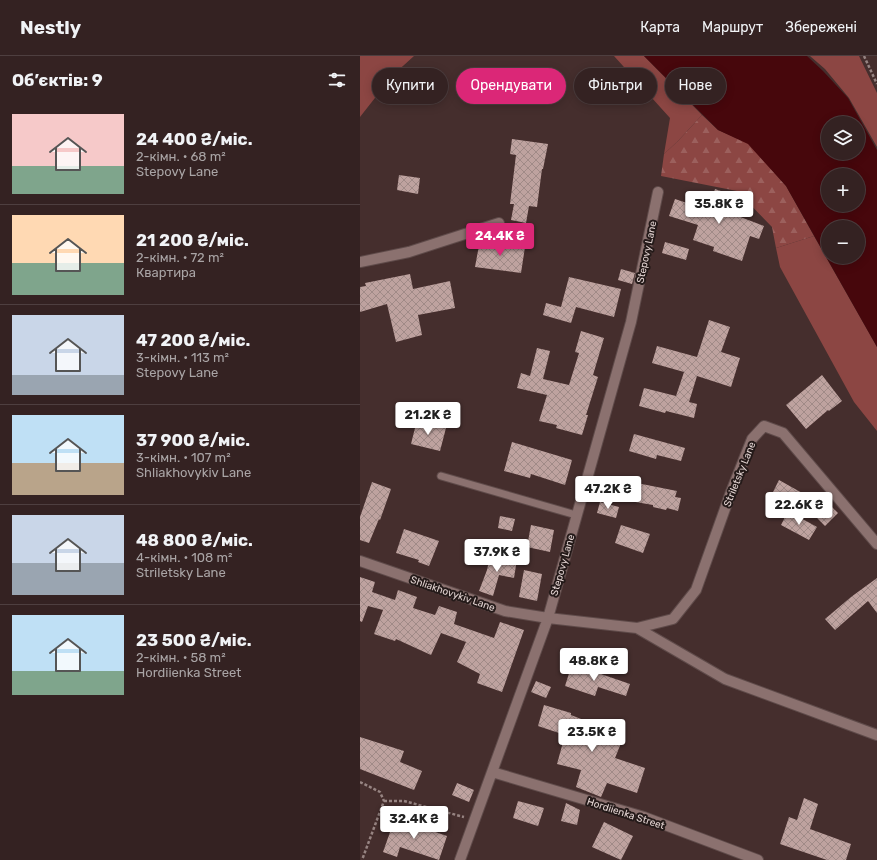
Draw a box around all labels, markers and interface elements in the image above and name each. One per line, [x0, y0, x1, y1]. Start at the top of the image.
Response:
text: Nestly [20, 16, 81, 39]
text: Карта [640, 19, 680, 36]
text: Маршрут [702, 19, 763, 36]
text: Збережені [785, 19, 857, 36]
chip: Купити [372, 68, 448, 104]
chip: Орендувати [456, 68, 566, 104]
chip: Фільтри [574, 68, 657, 104]
chip: Нове [665, 68, 726, 104]
icon: filters [326, 69, 348, 91]
text: Об’єктів: 9 [12, 70, 103, 90]
map controls [821, 116, 865, 264]
button: layers [821, 116, 865, 160]
text: 24 400 ₴/міс. [136, 129, 252, 149]
icon: home [44, 130, 92, 178]
text: 2-кімн. · 68 m² [136, 149, 226, 164]
text: Stepovy Lane [136, 164, 218, 179]
button: + [821, 168, 865, 212]
pin: 35.8K ₴ [682, 191, 756, 225]
text: 35.8K ₴ [694, 196, 744, 211]
street label: Stepovy Lane [635, 220, 660, 284]
button: − [821, 220, 865, 264]
pin: 24.4K ₴ [463, 223, 537, 257]
text: 24.4K ₴ [475, 228, 525, 243]
text: 21 200 ₴/міс. [136, 230, 249, 250]
icon: home [44, 231, 92, 279]
text: 2-кімн. · 72 m² [136, 250, 224, 265]
text: Квартира [136, 265, 196, 280]
text: 47 200 ₴/міс. [136, 330, 250, 350]
icon: home [44, 331, 92, 379]
text: 3-кімн. · 113 m² [136, 350, 229, 365]
text: Stepovy Lane [136, 365, 218, 380]
pin: 21.2K ₴ [391, 402, 465, 436]
text: 21.2K ₴ [404, 407, 452, 422]
text: 37 900 ₴/міс. [136, 430, 250, 450]
icon: home [44, 431, 92, 479]
street label: Striletsky Lane [721, 440, 759, 509]
text: 3-кімн. · 107 m² [136, 450, 231, 465]
text: Shliakhovykiv Lane [136, 465, 251, 480]
pin: 47.2K ₴ [571, 476, 645, 510]
text: 47.2K ₴ [584, 481, 632, 496]
pin: 22.6K ₴ [762, 492, 836, 526]
text: 22.6K ₴ [774, 497, 824, 512]
text: 48 800 ₴/міс. [136, 530, 253, 550]
icon: home [44, 531, 92, 579]
street label: Stepovy Lane [548, 533, 578, 597]
pin: 37.9K ₴ [460, 539, 534, 573]
text: 37.9K ₴ [474, 544, 520, 559]
text: 4-кімн. · 108 m² [136, 550, 232, 565]
text: Striletsky Lane [136, 565, 226, 580]
street label: Shliakhovykiv Lane [409, 574, 497, 614]
text: 23 500 ₴/міс. [136, 630, 252, 650]
icon: home [44, 631, 92, 679]
pin: 48.8K ₴ [557, 648, 631, 682]
text: 2-кімн. · 58 m² [136, 650, 226, 665]
text: 48.8K ₴ [569, 653, 619, 668]
text: Hordiienka Street [136, 665, 241, 680]
pin: 23.5K ₴ [555, 719, 629, 753]
text: 23.5K ₴ [567, 724, 617, 739]
street label: Hordiienka Street [585, 796, 666, 832]
pin: 32.4K ₴ [377, 806, 451, 840]
text: 32.4K ₴ [389, 811, 439, 826]

